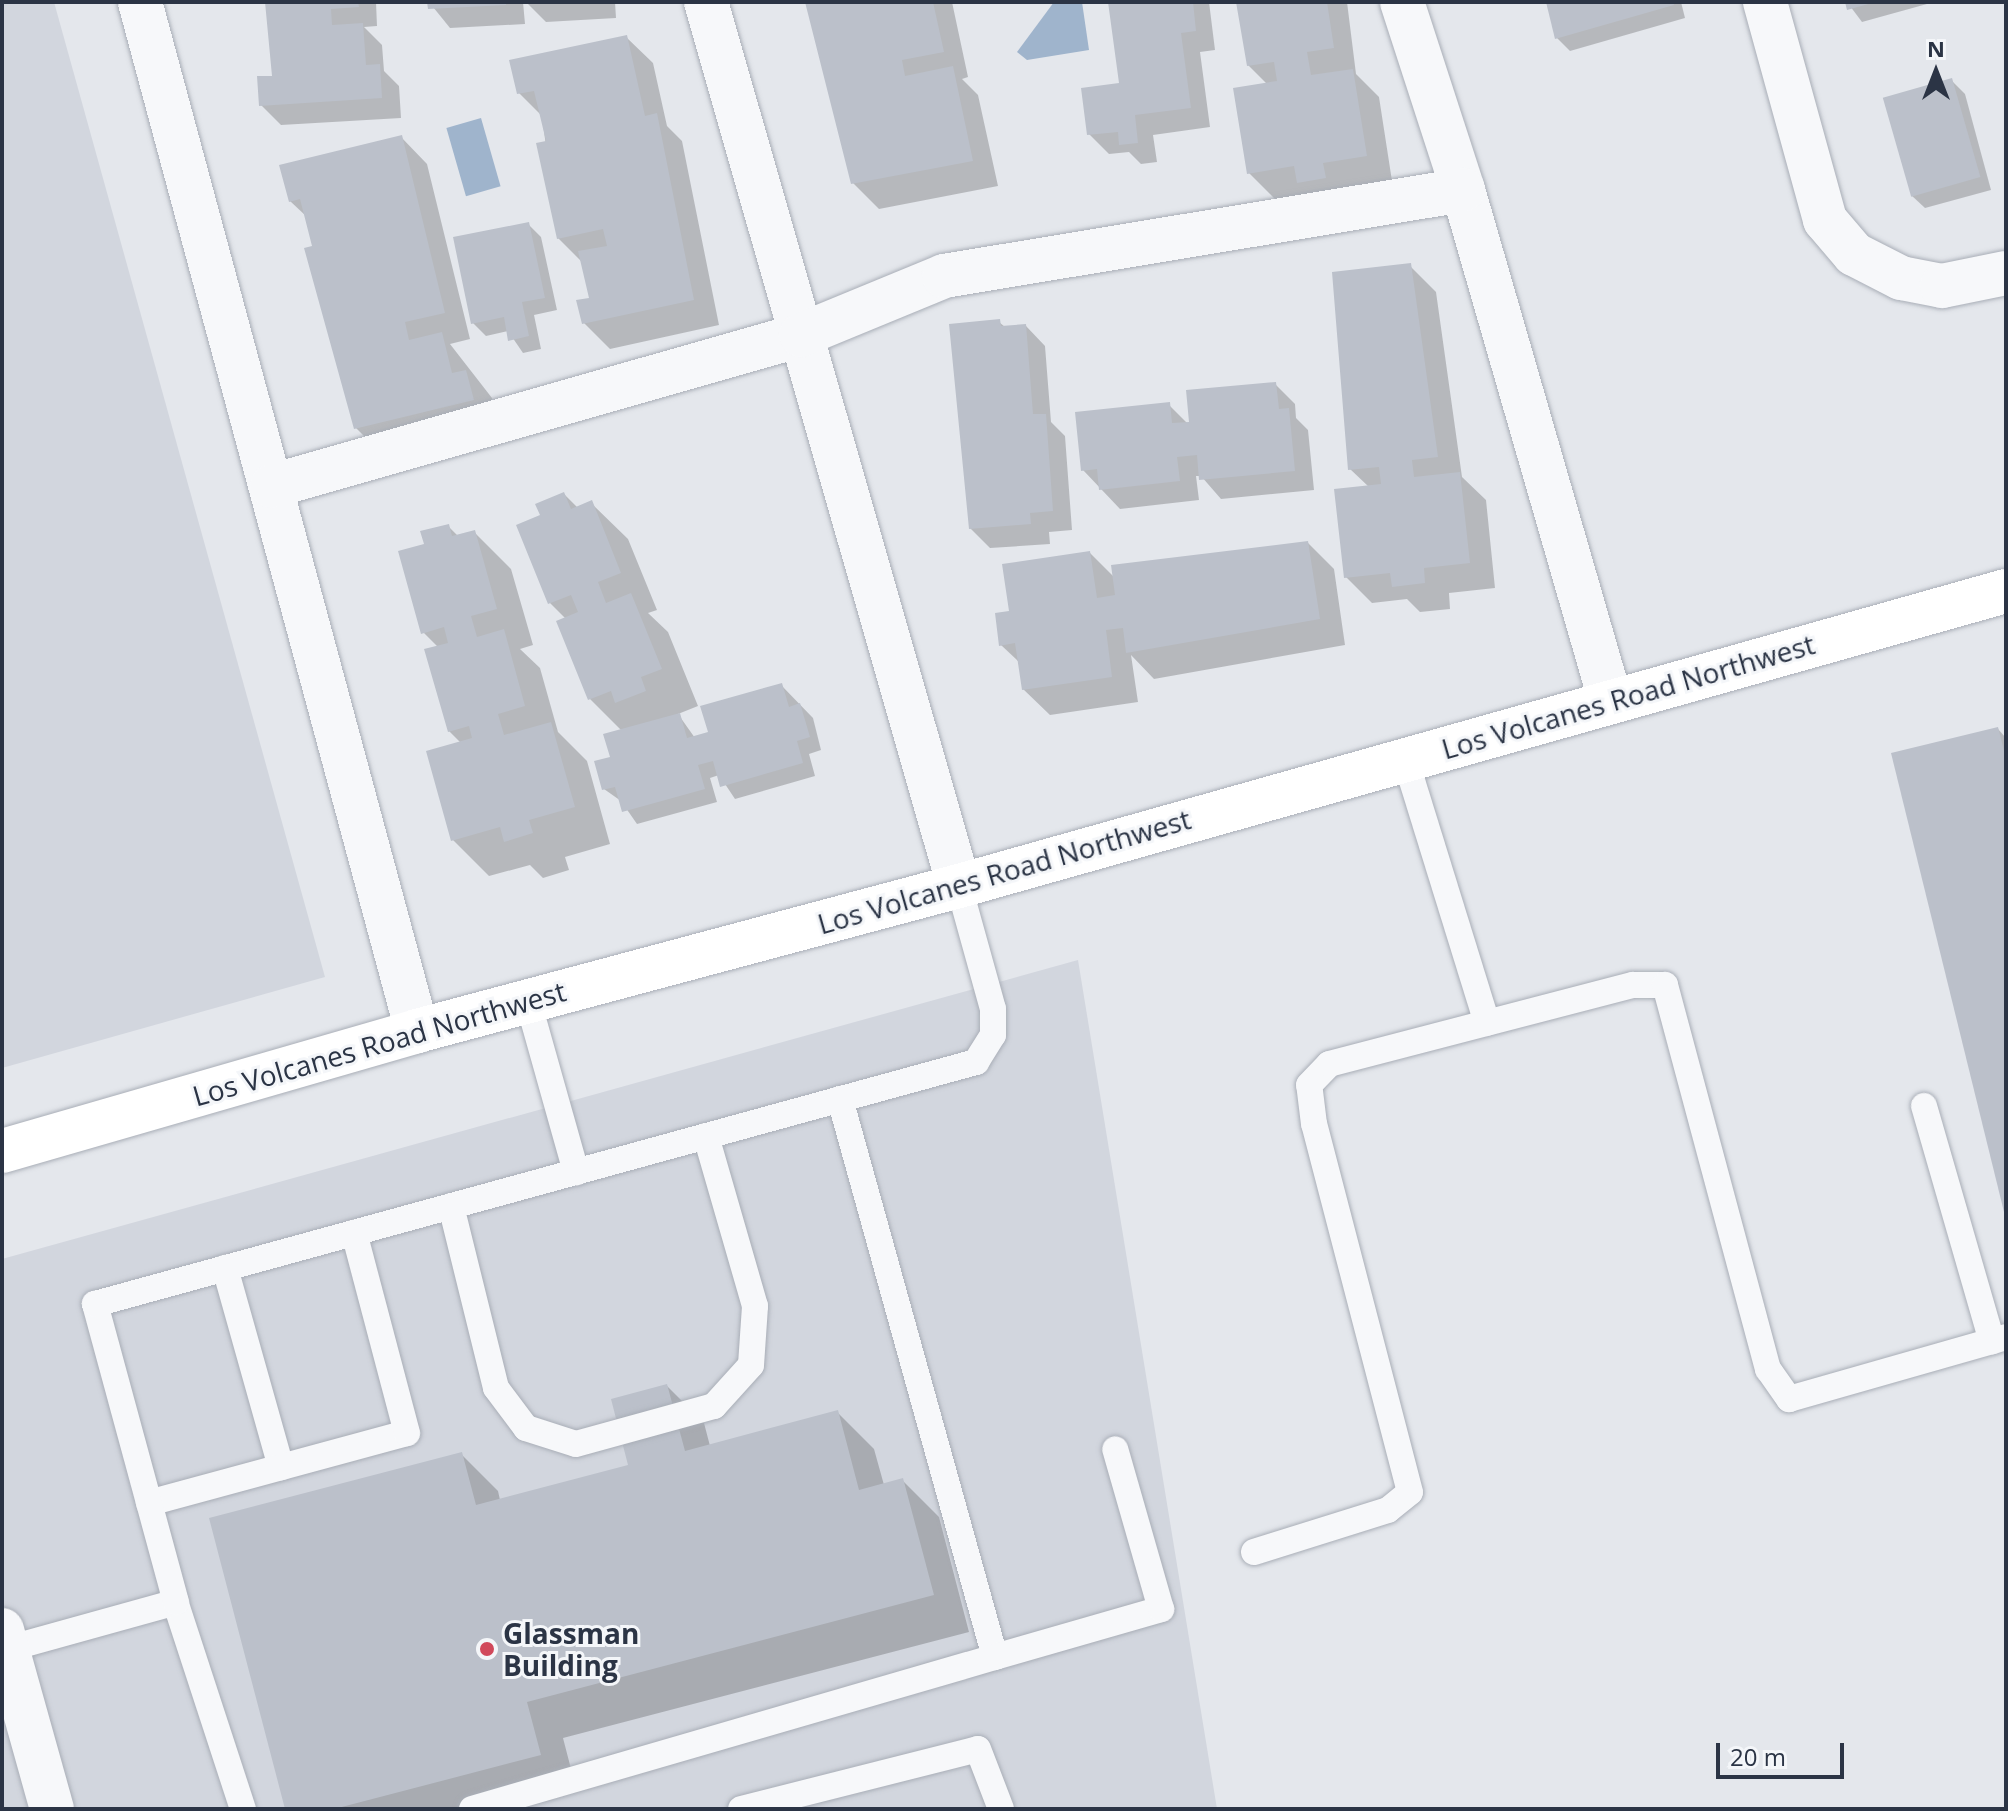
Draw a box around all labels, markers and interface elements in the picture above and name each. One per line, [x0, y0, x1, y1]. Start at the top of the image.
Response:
north arrow [1896, 32, 1976, 112]
text: N [1927, 33, 1945, 63]
street label: Los Volcanes Road Northwest [1438, 627, 1818, 765]
street label: Los Volcanes Road Northwest [814, 802, 1194, 940]
street label: Los Volcanes Road Northwest [189, 974, 569, 1112]
place label: Glassman Building [503, 1616, 639, 1682]
marker: Glassman Building [478, 1640, 496, 1658]
scale bar [1720, 1727, 1848, 1777]
text: 20 m [1730, 1740, 1786, 1773]

